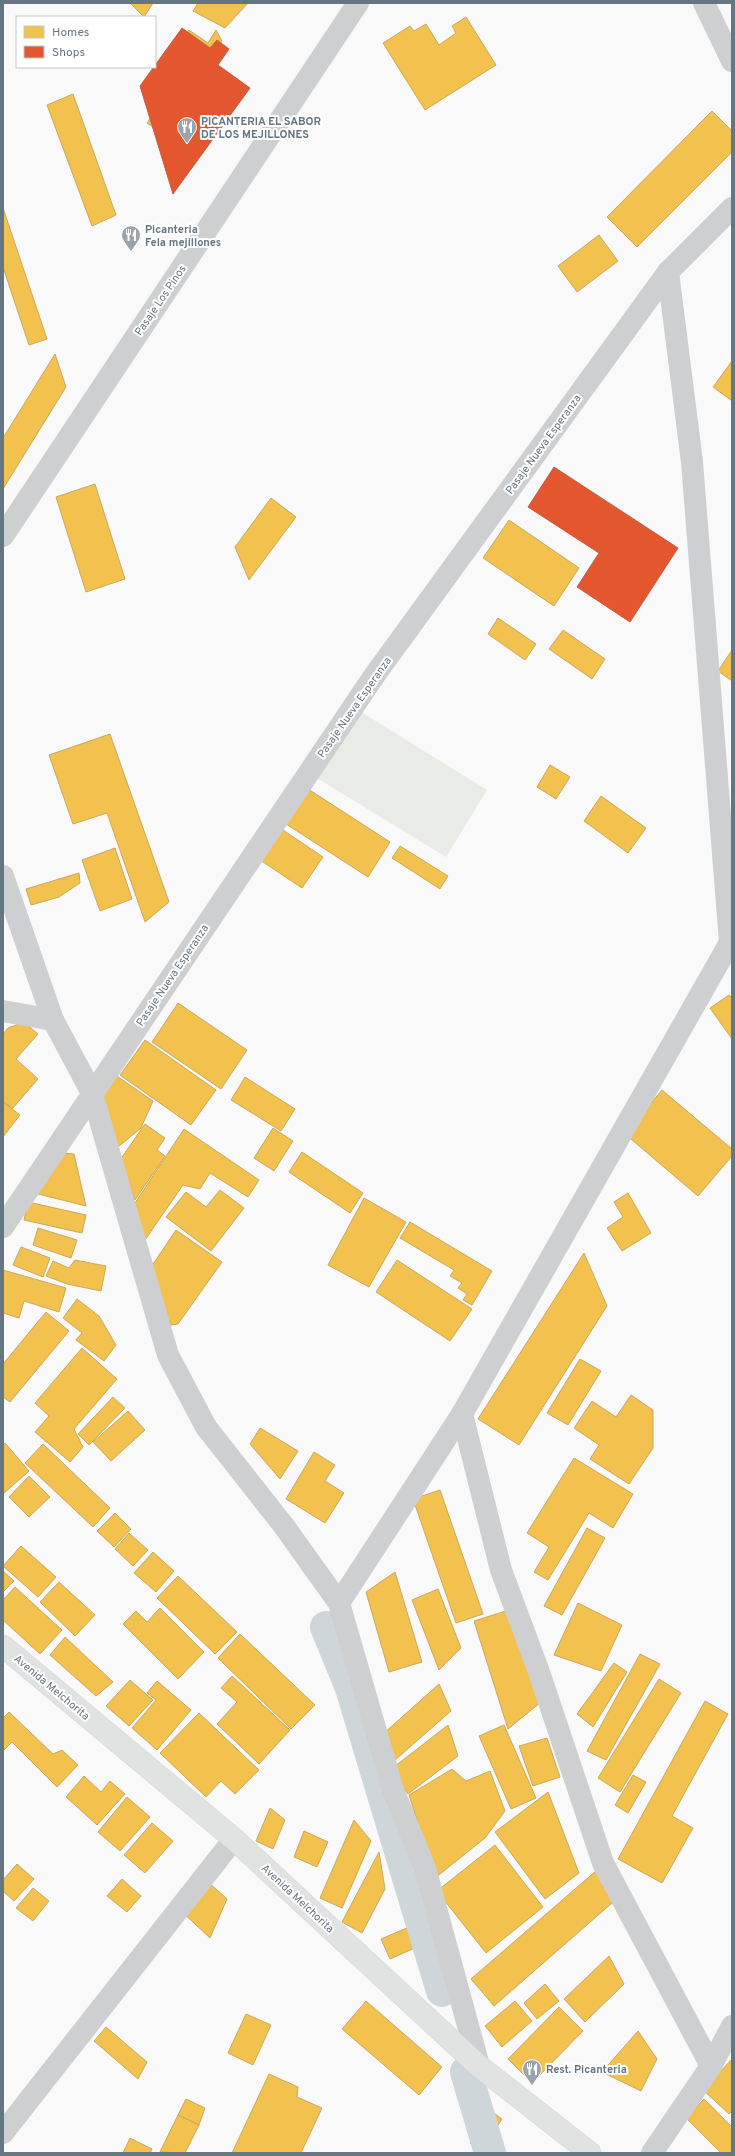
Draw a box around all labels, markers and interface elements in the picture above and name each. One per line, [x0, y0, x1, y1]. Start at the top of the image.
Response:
legend [16, 16, 156, 68]
text: Homes [52, 25, 89, 41]
text: Shops [52, 45, 85, 61]
place label: PICANTERIA EL SABOR DE LOS MEJILLONES [201, 115, 321, 142]
restaurant icon: PICANTERIA EL SABOR DE LOS MEJILLONES [176, 116, 198, 144]
place label: Picanteria Fela mejillones [145, 223, 221, 250]
restaurant icon: Picanteria Fela mejillones [120, 224, 142, 252]
street label: Pasaje Los Pinos [132, 263, 190, 339]
street label: Pasaje Nueva Esperanza [503, 392, 585, 497]
street label: Pasaje Nueva Esperanza [315, 654, 395, 761]
street label: Pasaje Nueva Esperanza [134, 922, 212, 1029]
street label: Avenida Melchorita [11, 1652, 92, 1724]
street label: Avenida Melchorita [258, 1861, 337, 1936]
restaurant icon: Rest. Picanteria [521, 2058, 543, 2086]
place label: Rest. Picanteria [546, 2063, 627, 2077]

